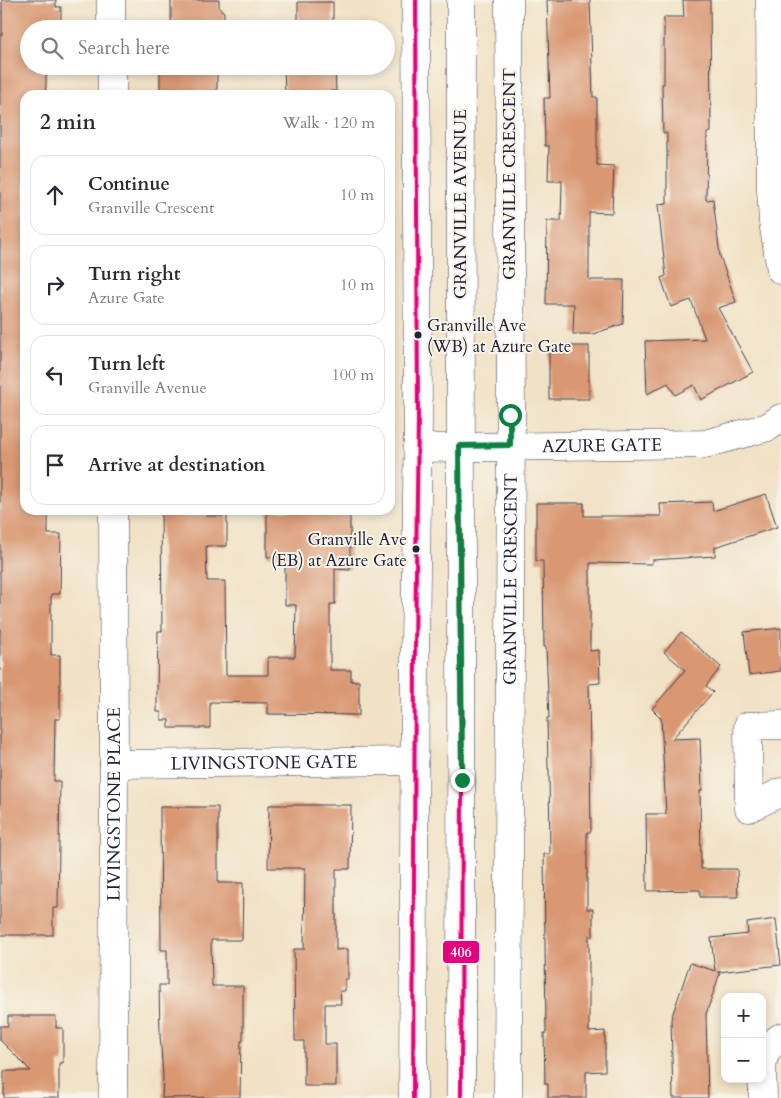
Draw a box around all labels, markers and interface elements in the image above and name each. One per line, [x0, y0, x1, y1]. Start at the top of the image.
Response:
search box [20, 20, 395, 75]
icon: search [38, 34, 66, 62]
text: Search here [78, 35, 170, 61]
street label: GRANVILLE CRESCENT [497, 68, 522, 280]
text: 2 min [40, 108, 96, 137]
street label: GRANVILLE AVENUE [448, 109, 473, 299]
text: Walk · 120 m [283, 112, 375, 134]
text: Continue [88, 171, 170, 197]
icon: ahead [41, 181, 69, 209]
text: 10 m [340, 184, 374, 206]
text: Granville Crescent [88, 197, 214, 219]
text: Turn right [88, 261, 180, 287]
icon: right [41, 271, 69, 299]
text: 10 m [340, 274, 374, 296]
text: Azure Gate [88, 287, 165, 309]
place label: Granville Ave (WB) at Azure Gate [427, 314, 571, 358]
marker: Granville Ave (WB) at Azure Gate [413, 330, 423, 340]
text: Turn left [88, 351, 165, 377]
icon: left [41, 361, 69, 389]
text: 100 m [332, 364, 374, 386]
text: Granville Avenue [88, 377, 207, 399]
route start [499, 404, 522, 427]
street label: AZURE GATE [542, 433, 662, 459]
icon: arrive [41, 451, 69, 479]
text: Arrive at destination [88, 452, 265, 478]
street label: GRANVILLE CRESCENT [498, 473, 524, 685]
place label: Granville Ave (EB) at Azure Gate [271, 528, 407, 572]
marker: Granville Ave (EB) at Azure Gate [411, 544, 421, 554]
street label: LIVINGSTONE PLACE [102, 707, 127, 901]
street label: LIVINGSTONE GATE [171, 750, 357, 776]
route end [451, 769, 474, 792]
line badge: 406 [442, 940, 480, 964]
text: 406 [450, 943, 472, 962]
map controls [721, 993, 766, 1083]
button: + [721, 993, 766, 1038]
button: − [721, 1038, 766, 1083]

